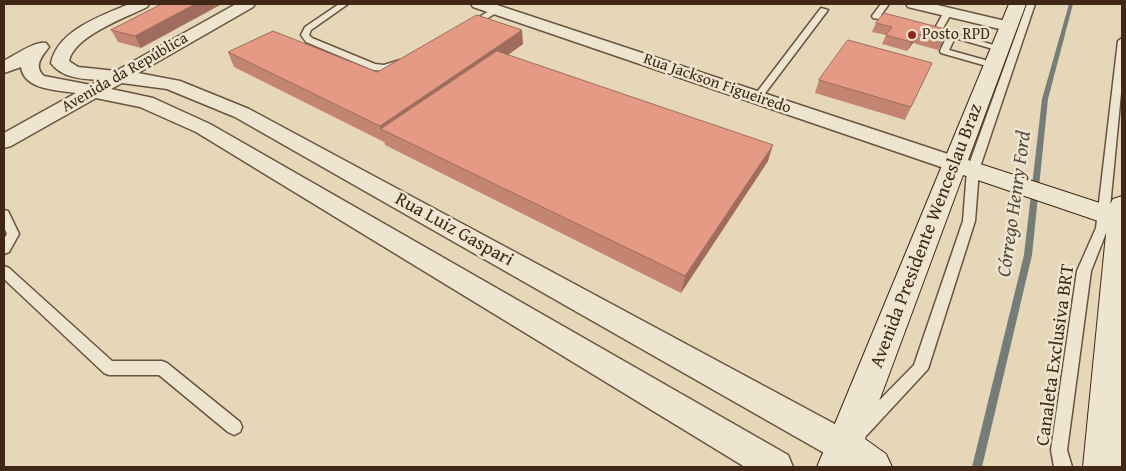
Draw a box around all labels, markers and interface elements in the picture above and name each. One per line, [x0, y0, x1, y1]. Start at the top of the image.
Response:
place label: Posto RPD [922, 25, 990, 45]
street label: Avenida da República [58, 29, 192, 117]
marker: Posto RPD [906, 29, 918, 41]
street label: Rua Jackson Figueiredo [641, 50, 793, 118]
street label: Avenida Presidente Wenceslau Braz [866, 101, 988, 371]
water label: Córrego Henry Ford [993, 129, 1037, 279]
street label: Rua Luiz Gaspari [391, 188, 517, 272]
street label: Canaleta Exclusiva BRT [1032, 263, 1080, 447]

